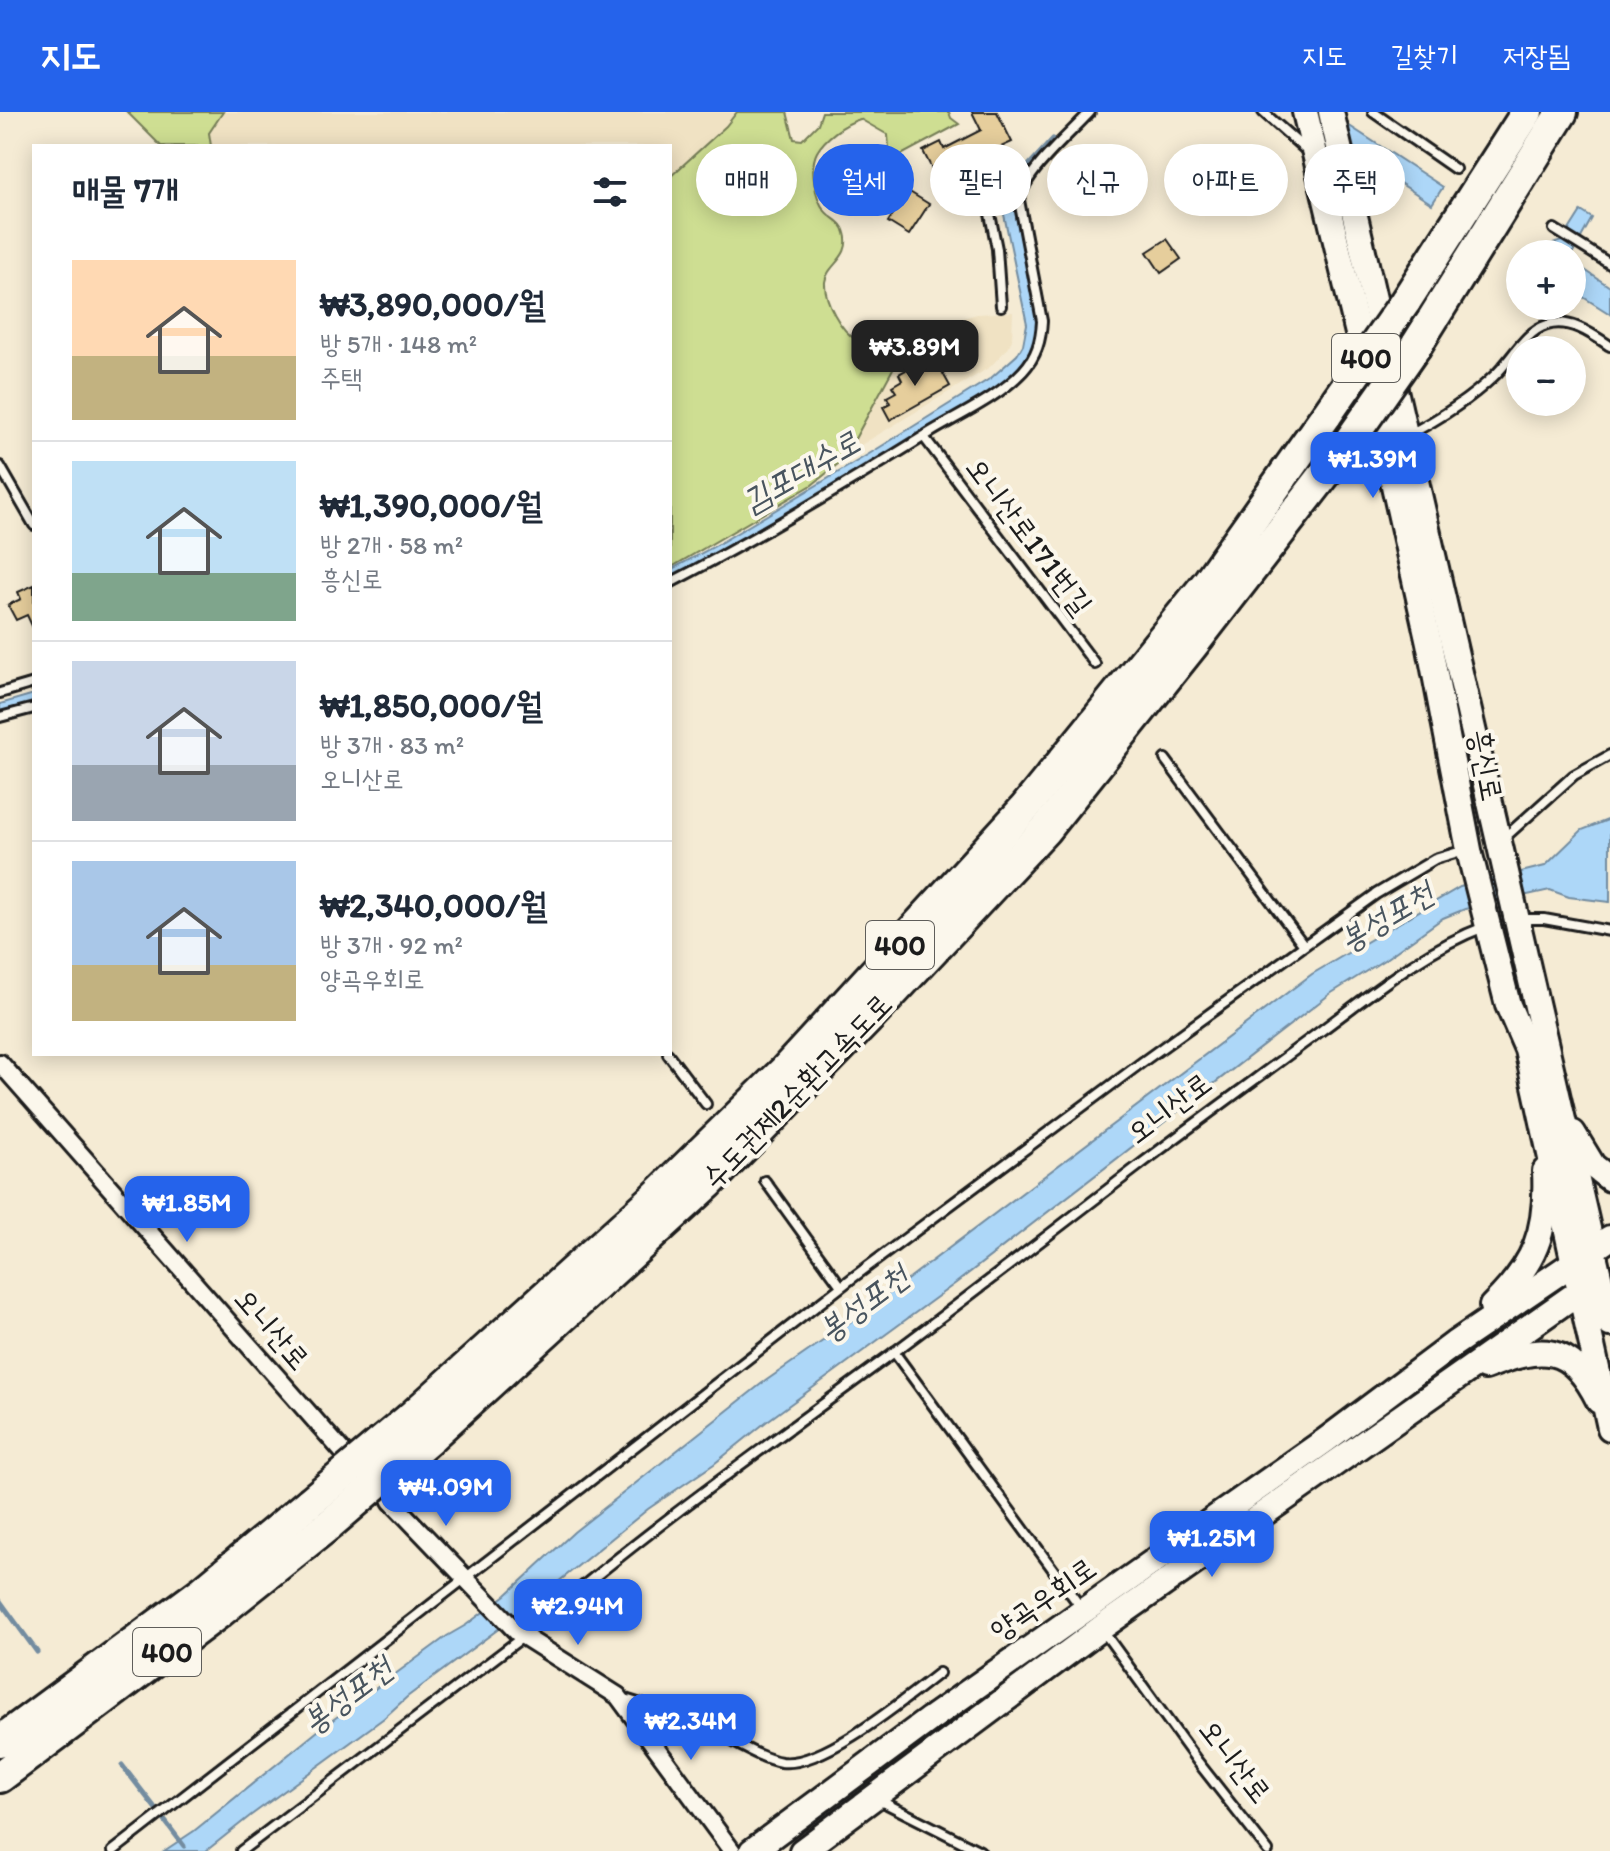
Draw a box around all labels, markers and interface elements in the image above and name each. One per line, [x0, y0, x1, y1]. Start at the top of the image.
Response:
text: 지도 [40, 32, 101, 78]
text: 지도 [1302, 38, 1347, 72]
text: 길찾기 [1391, 38, 1458, 72]
text: 저장됨 [1502, 38, 1570, 72]
chip: 매매 [696, 144, 797, 216]
chip: 월세 [813, 144, 914, 216]
chip: 필터 [930, 144, 1031, 216]
chip: 신규 [1047, 144, 1148, 216]
chip: 아파트 [1164, 144, 1288, 216]
chip: 주택 [1304, 144, 1405, 216]
text: 매물 7개 [72, 170, 179, 211]
icon: filters [588, 170, 632, 214]
map controls [1506, 240, 1586, 416]
button: + [1506, 240, 1586, 320]
text: ₩3,890,000/월 [320, 284, 546, 325]
icon: home [136, 292, 232, 388]
pin: ₩3.89M [850, 320, 980, 388]
text: 방 5개 · 148 m² [320, 328, 477, 360]
text: ₩3.89M [869, 330, 961, 362]
road number: 400 [1332, 334, 1400, 382]
button: − [1506, 336, 1586, 416]
text: 주택 [320, 362, 362, 394]
water label: 김포대수로 [736, 422, 866, 520]
pin: ₩1.39M [1308, 432, 1438, 500]
text: ₩1.39M [1329, 442, 1417, 474]
street label: 오니산로171번길 [958, 450, 1101, 622]
text: ₩1,390,000/월 [320, 485, 543, 526]
icon: home [136, 493, 232, 589]
text: 방 2개 · 58 m² [320, 529, 463, 561]
text: 흥신로 [320, 563, 383, 595]
text: ₩1,850,000/월 [320, 685, 543, 726]
icon: home [136, 693, 232, 789]
street label: 흥신로 [1461, 726, 1512, 804]
text: 방 3개 · 83 m² [320, 729, 464, 761]
text: 오니산로 [320, 763, 404, 795]
water label: 봉성포천 [1332, 872, 1443, 959]
text: ₩2,340,000/월 [320, 885, 547, 926]
icon: home [136, 893, 232, 989]
road number: 400 [866, 921, 934, 969]
text: 방 3개 · 92 m² [320, 929, 463, 961]
text: 양곡우회로 [320, 963, 425, 995]
street label: 수도권제2순환고속도로 [694, 985, 899, 1196]
street label: 오니산로 [1119, 1064, 1218, 1151]
pin: ₩1.85M [122, 1176, 252, 1244]
text: ₩1.85M [142, 1186, 232, 1218]
water label: 봉성포천 [810, 1255, 918, 1349]
street label: 오니산로 [227, 1280, 318, 1377]
pin: ₩4.09M [381, 1460, 511, 1528]
text: ₩4.09M [399, 1470, 493, 1502]
pin: ₩1.25M [1147, 1511, 1277, 1579]
text: ₩1.25M [1168, 1521, 1256, 1553]
street label: 양곡우회로 [983, 1549, 1103, 1648]
pin: ₩2.94M [513, 1579, 643, 1647]
text: ₩2.94M [532, 1589, 624, 1621]
road number: 400 [133, 1628, 201, 1676]
water label: 봉성포천 [294, 1647, 402, 1741]
pin: ₩2.34M [626, 1694, 756, 1762]
text: ₩2.34M [645, 1704, 737, 1736]
street label: 오니산로 [1191, 1711, 1280, 1810]

